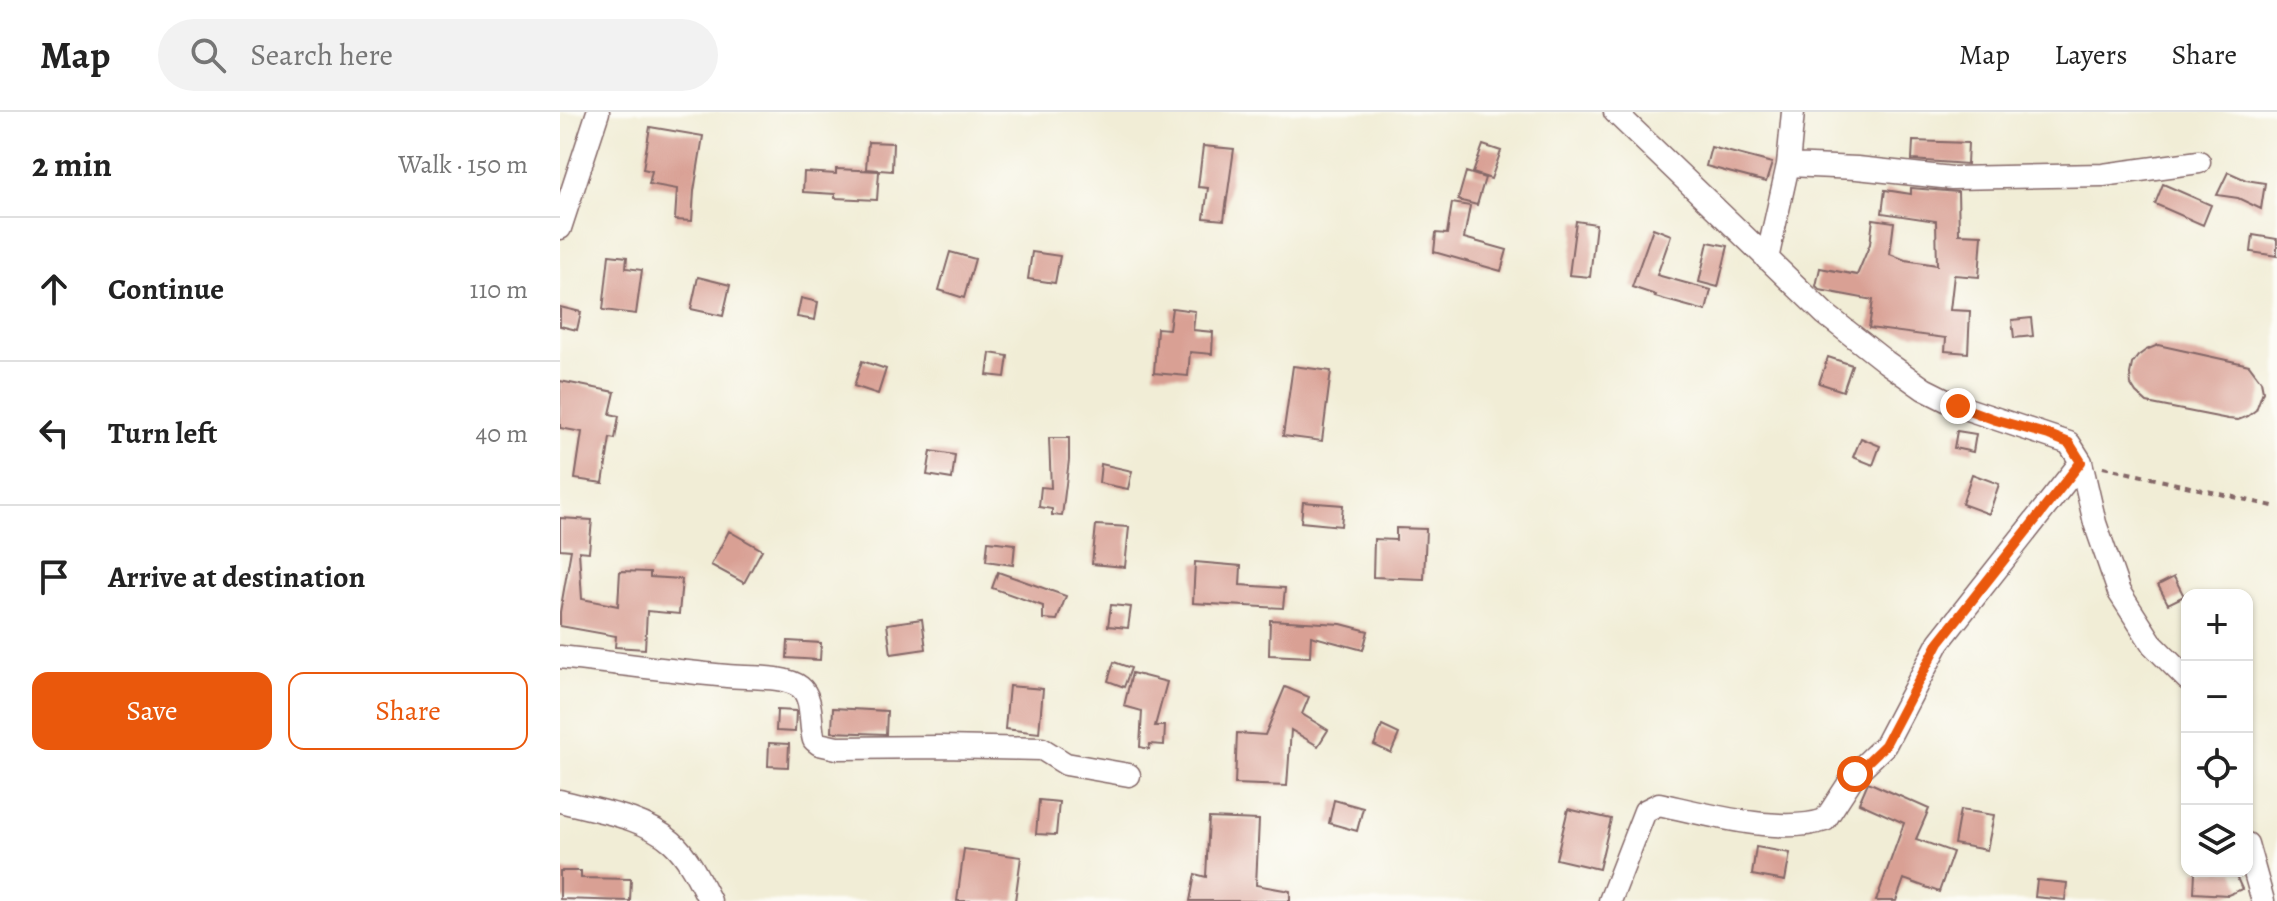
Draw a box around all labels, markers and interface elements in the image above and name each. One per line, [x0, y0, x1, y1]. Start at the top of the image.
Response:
search box [158, 19, 718, 91]
text: Map [40, 29, 110, 81]
icon: search [186, 33, 230, 77]
text: Search here [250, 35, 393, 75]
text: Map [1959, 36, 2010, 74]
text: Layers [2054, 36, 2127, 74]
text: Share [2171, 36, 2237, 74]
text: 2 min [32, 141, 112, 188]
text: Walk · 150 m [398, 147, 528, 182]
icon: ahead [32, 267, 76, 311]
text: Continue [108, 269, 224, 309]
text: 110 m [470, 272, 528, 307]
route end [1940, 388, 1976, 424]
icon: left [32, 411, 76, 455]
text: Turn left [108, 413, 217, 453]
text: 40 m [476, 416, 528, 451]
icon: arrive [32, 555, 76, 599]
text: Arrive at destination [108, 557, 365, 597]
map controls [2181, 589, 2253, 877]
button: + [2181, 589, 2253, 661]
button: − [2181, 661, 2253, 733]
button: Save [32, 672, 272, 750]
button: Share [288, 672, 528, 750]
button: locate [2181, 733, 2253, 805]
route start [1837, 756, 1873, 792]
button: layers [2181, 805, 2253, 877]

